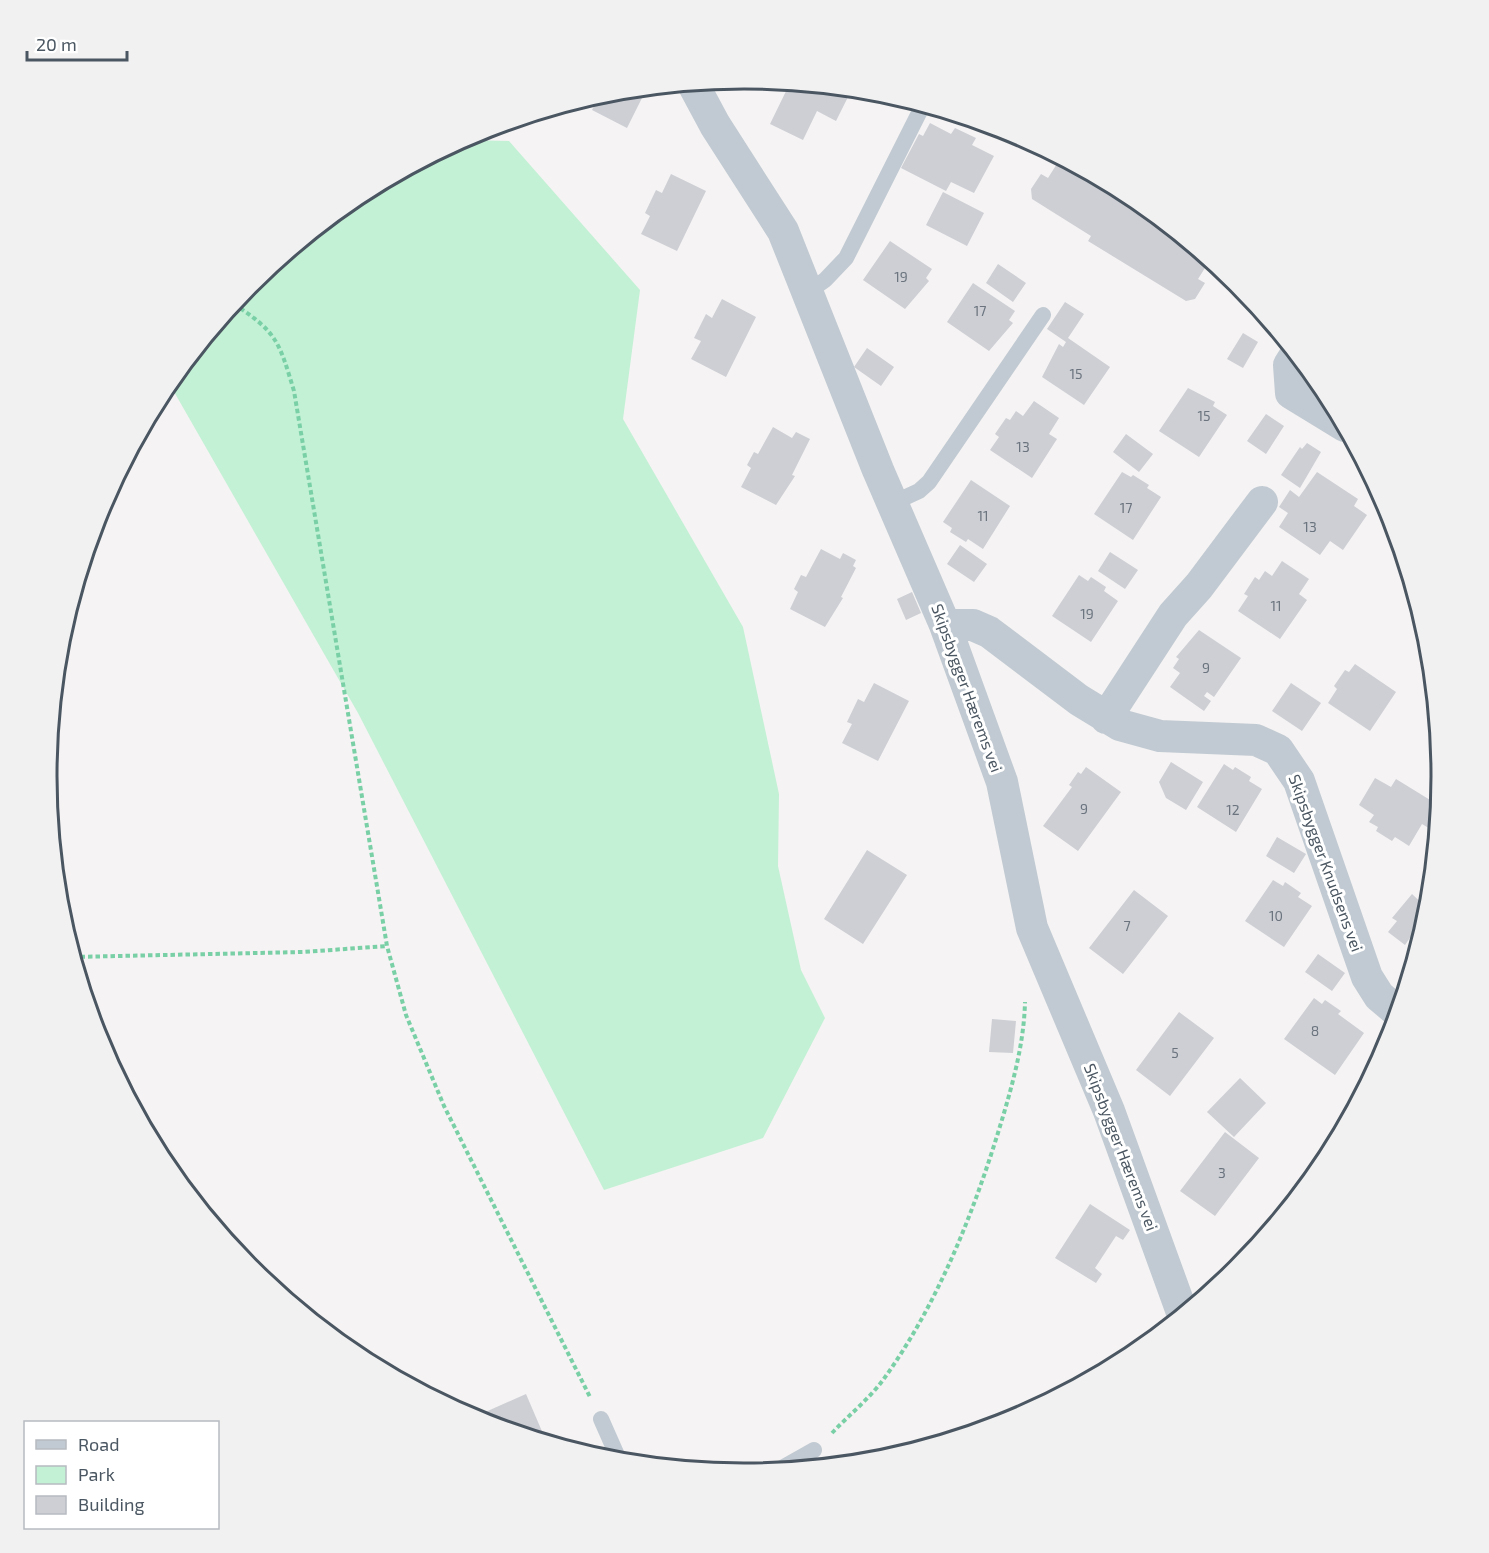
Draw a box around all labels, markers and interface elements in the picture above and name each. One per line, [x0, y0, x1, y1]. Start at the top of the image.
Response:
scale bar [27, 24, 128, 62]
text: 20 m [36, 33, 77, 55]
house number: 19 [894, 268, 908, 285]
house number: 17 [974, 302, 986, 319]
house number: 15 [1069, 365, 1083, 382]
house number: 15 [1197, 407, 1211, 424]
house number: 13 [1016, 438, 1030, 455]
house number: 17 [1120, 499, 1132, 516]
house number: 11 [977, 507, 989, 524]
house number: 13 [1303, 518, 1317, 535]
house number: 11 [1270, 597, 1282, 614]
street label: Skipsbygger Hærems vei [928, 601, 1007, 775]
house number: 19 [1080, 605, 1094, 622]
house number: 9 [1202, 659, 1210, 676]
street label: Skipsbygger Knudsens vei [1286, 772, 1367, 954]
house number: 9 [1080, 800, 1088, 817]
house number: 12 [1226, 801, 1240, 818]
house number: 10 [1269, 907, 1283, 924]
house number: 7 [1123, 917, 1131, 934]
house number: 8 [1311, 1022, 1319, 1039]
house number: 5 [1171, 1044, 1179, 1061]
street label: Skipsbygger Hærems vei [1081, 1060, 1162, 1233]
house number: 3 [1218, 1164, 1226, 1181]
legend [24, 1421, 219, 1529]
text: Road [78, 1433, 119, 1455]
text: Park [78, 1463, 115, 1485]
text: Building [78, 1493, 145, 1515]

